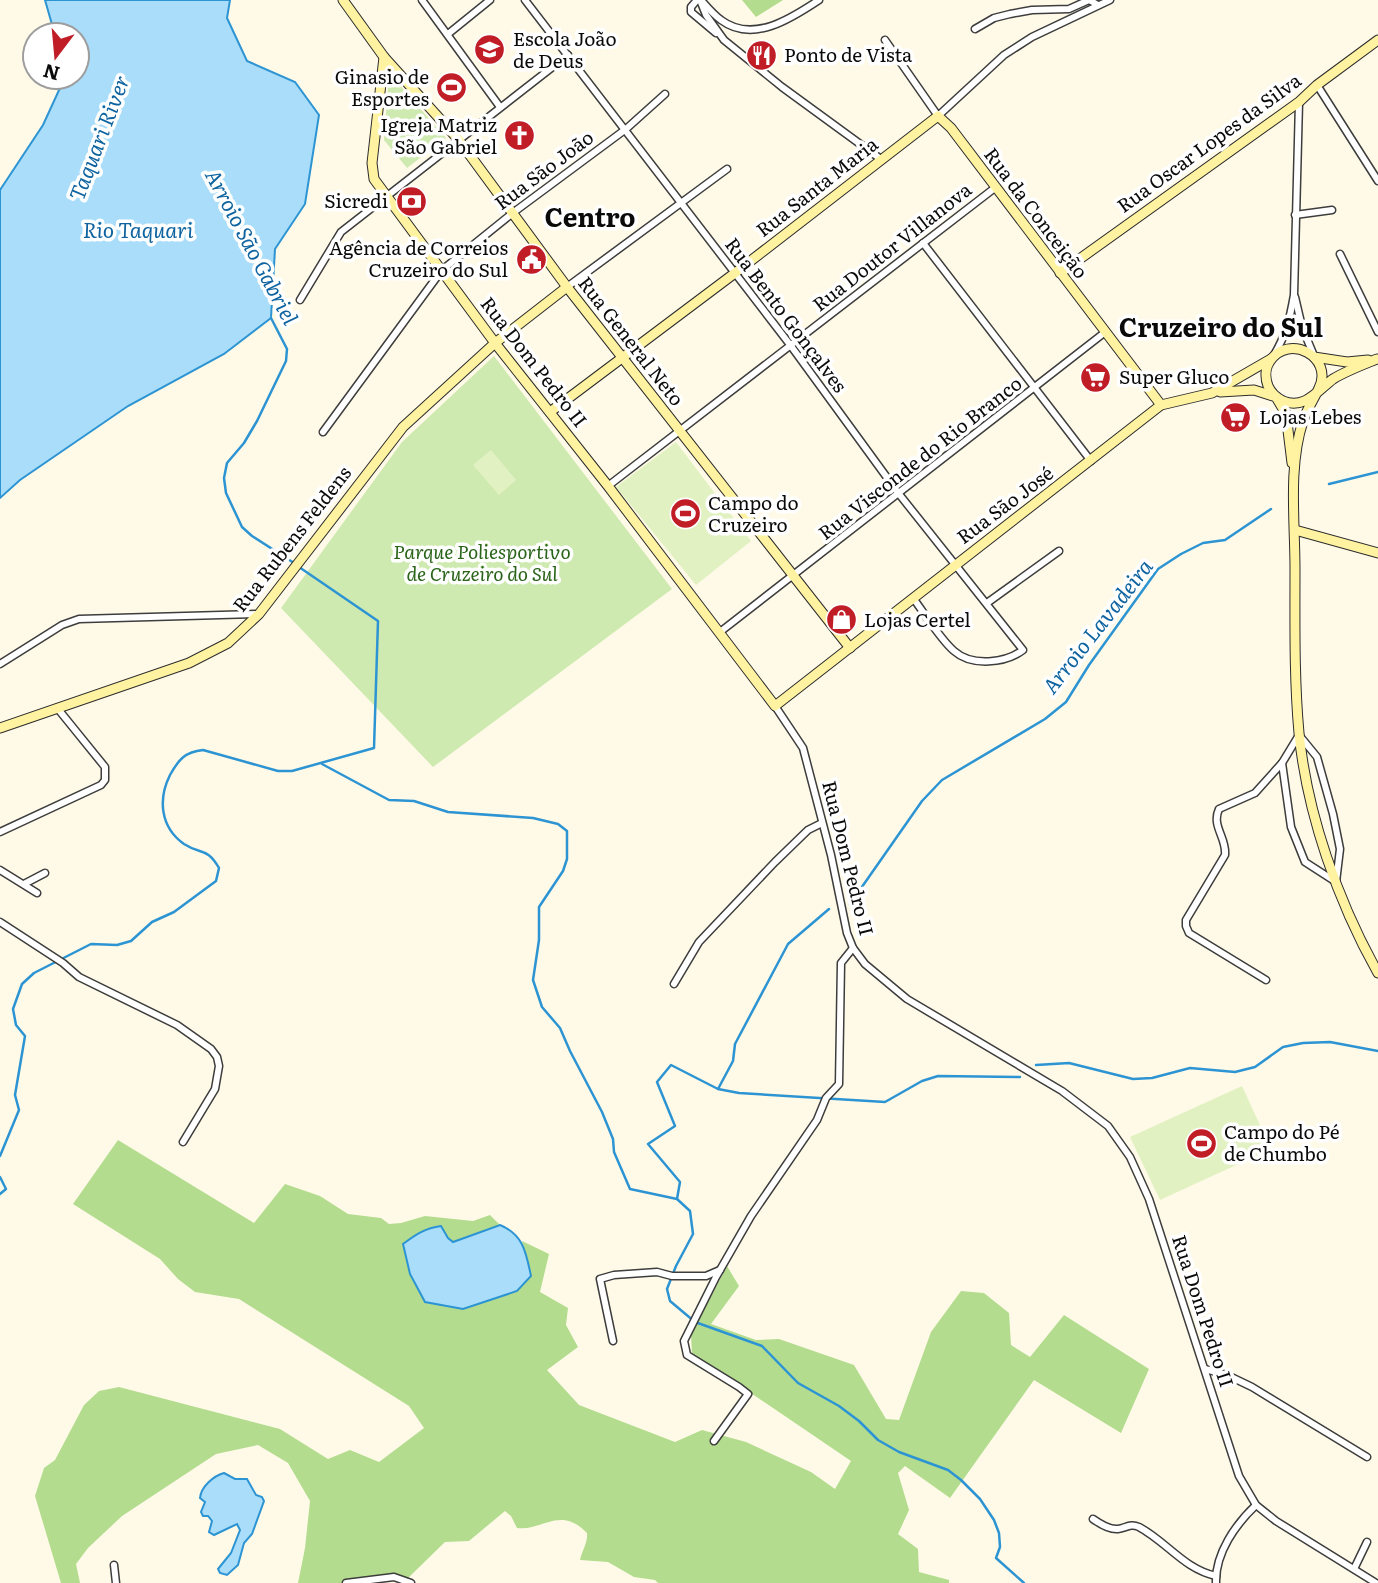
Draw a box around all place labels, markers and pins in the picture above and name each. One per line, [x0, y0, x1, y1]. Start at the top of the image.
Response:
place label: Escola João de Deus [513, 24, 617, 74]
school or university icon: Escola João de Deus [473, 33, 507, 67]
restaurant icon: Ponto de Vista [744, 38, 778, 72]
place label: Ponto de Vista [784, 40, 913, 68]
place label: Ginasio de Esportes [335, 62, 429, 112]
sports icon: Ginasio de Esportes [435, 71, 469, 105]
place label: Igreja Matriz São Gabriel [380, 110, 497, 160]
church icon: Igreja Matriz São Gabriel [503, 119, 537, 153]
bank icon: Sicredi [394, 184, 428, 218]
place label: Sicredi [324, 186, 388, 214]
place label: Agência de Correios Cruzeiro do Sul [329, 233, 508, 283]
public building icon: Agência de Correios Cruzeiro do Sul [514, 242, 548, 276]
supermarket icon: Super Gluco [1079, 360, 1113, 394]
place label: Super Gluco [1119, 362, 1229, 390]
supermarket icon: Lojas Lebes [1219, 400, 1253, 434]
place label: Lojas Lebes [1259, 402, 1362, 430]
place label: Campo do Cruzeiro [708, 488, 799, 538]
sports icon: Campo do Cruzeiro [668, 497, 702, 531]
shop icon: Lojas Certel [824, 603, 858, 637]
place label: Lojas Certel [864, 605, 971, 633]
place label: Campo do Pé de Chumbo [1224, 1117, 1340, 1167]
sports icon: Campo do Pé de Chumbo [1184, 1126, 1218, 1160]

